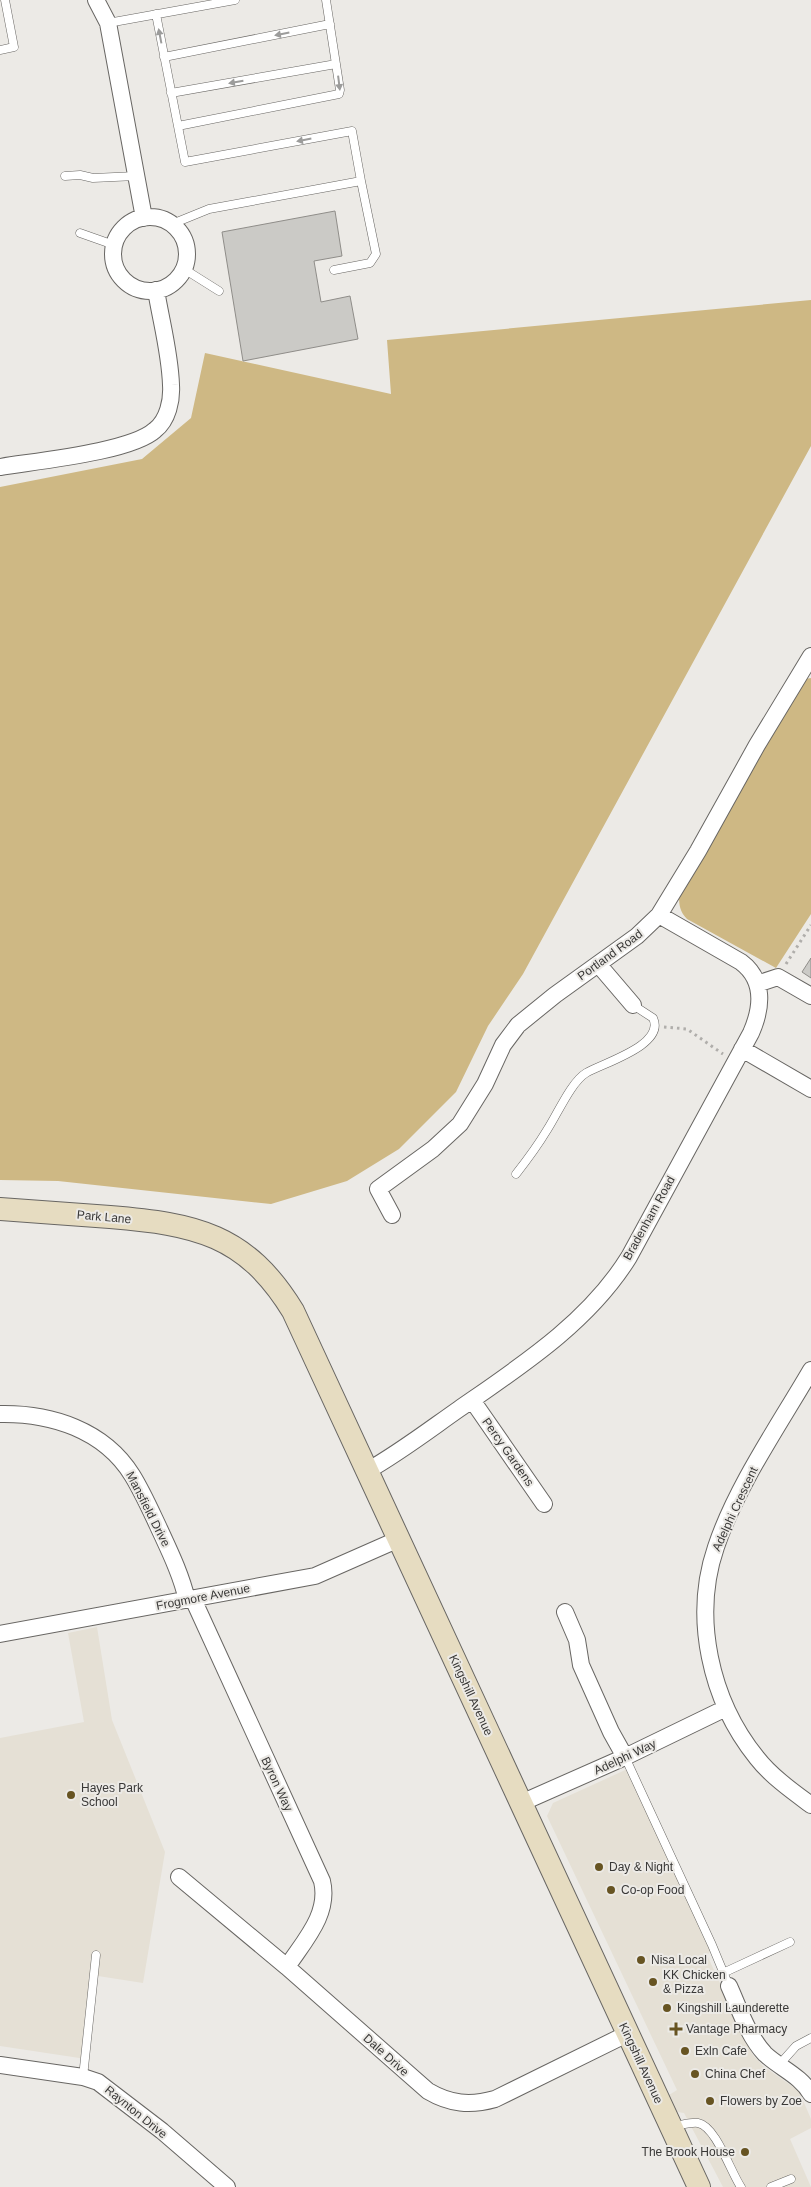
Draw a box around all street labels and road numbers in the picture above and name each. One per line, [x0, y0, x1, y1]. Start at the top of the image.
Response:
street label: Portland Road [575, 927, 645, 983]
street label: Bradenham Road [620, 1173, 678, 1263]
street label: Park Lane [76, 1208, 132, 1226]
street label: Percy Gardens [479, 1415, 537, 1489]
street label: Adelphi Crescent [709, 1464, 761, 1553]
street label: Mansfield Drive [123, 1469, 173, 1549]
street label: Frogmore Avenue [155, 1581, 251, 1613]
street label: Kingshill Avenue [446, 1652, 496, 1738]
street label: Adelphi Way [592, 1737, 658, 1777]
street label: Byron Way [258, 1755, 296, 1813]
street label: Kingshill Avenue [616, 2020, 666, 2106]
street label: Dale Drive [361, 2031, 412, 2079]
street label: Raynton Drive [102, 2083, 170, 2142]

